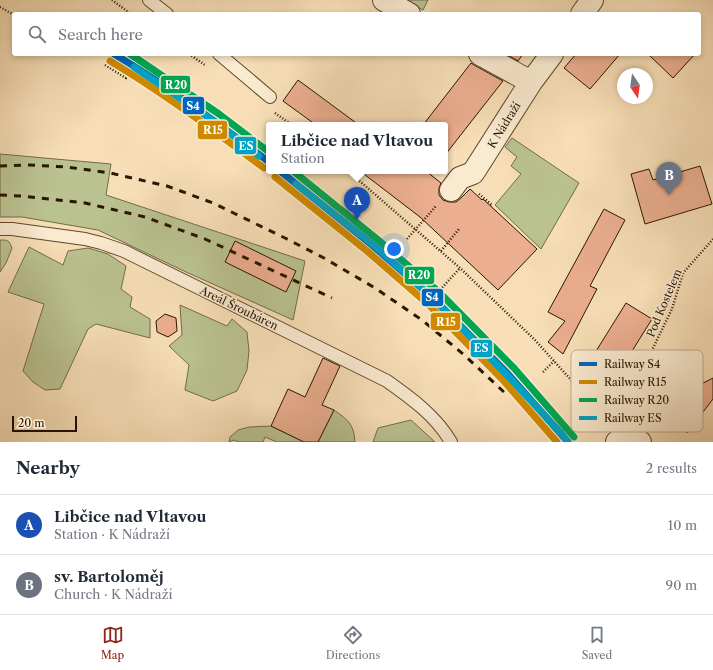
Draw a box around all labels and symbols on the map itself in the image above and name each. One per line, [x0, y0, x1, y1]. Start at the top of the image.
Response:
north arrow [617, 68, 653, 104]
line badge: R20 [160, 75, 191, 94]
text: R20 [165, 78, 187, 92]
line badge: S4 [182, 96, 205, 115]
text: S4 [186, 99, 200, 113]
street label: K Nádraží [484, 99, 524, 151]
line badge: R15 [197, 120, 228, 140]
text: R15 [203, 123, 223, 137]
line badge: ES [234, 136, 257, 155]
text: ES [239, 139, 254, 153]
pin: B [656, 162, 682, 195]
pin: A [344, 187, 370, 220]
your location [384, 239, 404, 259]
line badge: R20 [404, 266, 435, 285]
street label: Pod Kostelem [643, 266, 685, 339]
text: R20 [408, 268, 430, 282]
street label: Areál Šroubáren [197, 282, 281, 333]
line badge: S4 [421, 288, 444, 307]
text: S4 [425, 290, 439, 304]
line badge: R15 [430, 312, 461, 331]
text: R15 [436, 315, 456, 329]
line badge: ES [470, 339, 493, 358]
text: ES [474, 341, 489, 355]
legend [571, 350, 703, 432]
text: Railway S4 [604, 357, 660, 371]
text: Railway R15 [604, 375, 666, 389]
text: Railway R20 [604, 393, 669, 407]
text: Railway ES [604, 411, 662, 425]
scale bar [12, 414, 77, 433]

